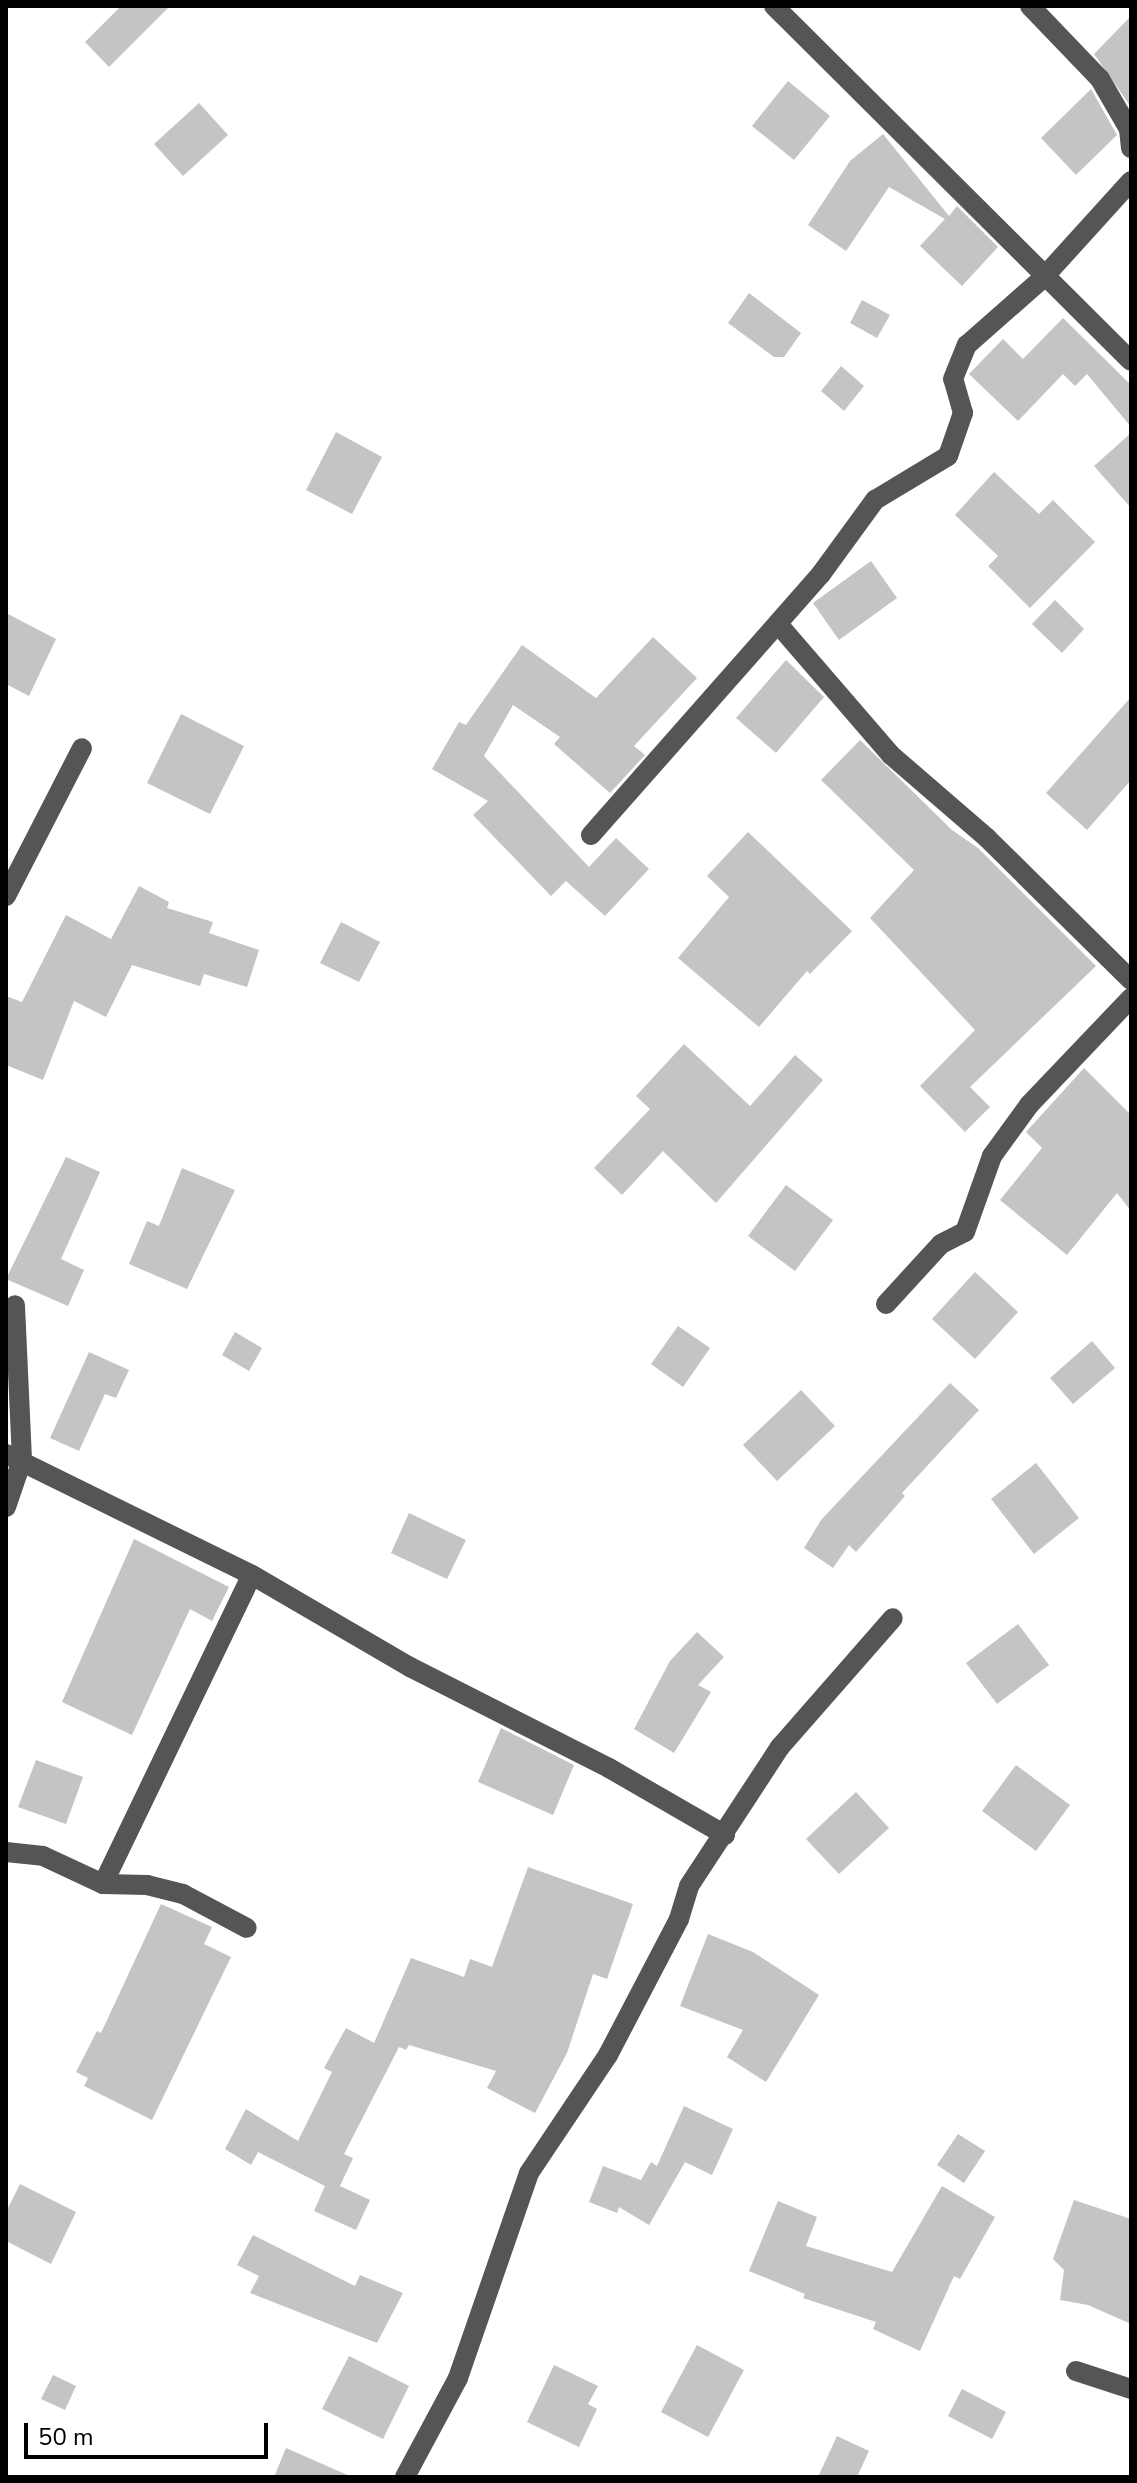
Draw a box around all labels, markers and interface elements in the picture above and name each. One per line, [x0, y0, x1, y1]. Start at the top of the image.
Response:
scale bar [28, 2407, 272, 2457]
text: 50 m [38, 2421, 94, 2453]

